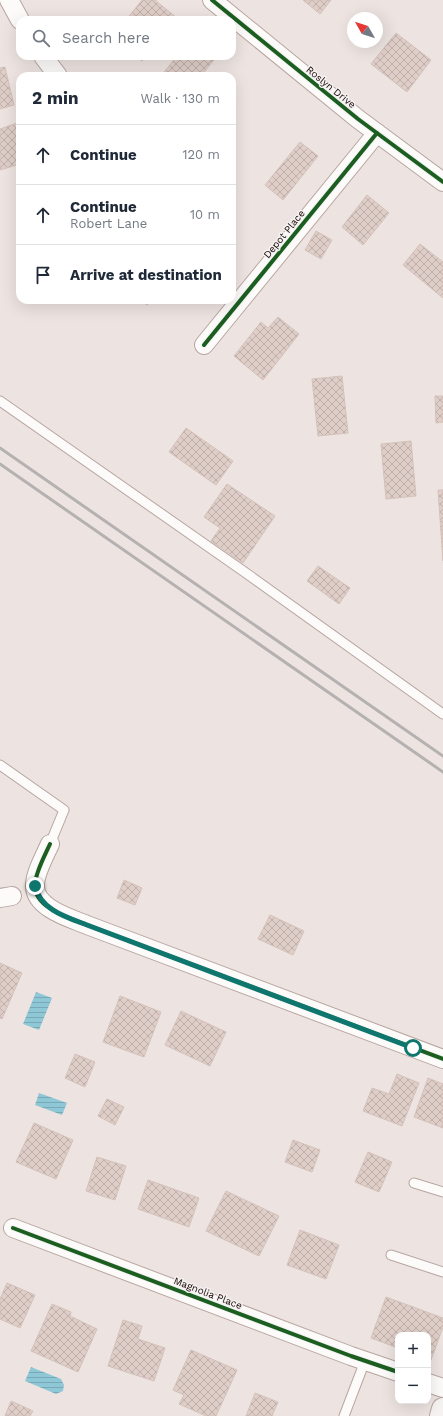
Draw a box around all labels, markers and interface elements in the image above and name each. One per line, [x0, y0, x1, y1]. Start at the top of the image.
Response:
north arrow [347, 12, 383, 48]
search box [16, 16, 236, 60]
icon: search [30, 27, 52, 49]
text: Search here [62, 29, 150, 47]
street label: Roslyn Drive [304, 64, 358, 110]
text: 2 min [32, 88, 78, 108]
text: Walk · 130 m [141, 91, 220, 106]
icon: ahead [32, 144, 54, 166]
text: Continue [70, 146, 137, 164]
text: 120 m [182, 147, 220, 162]
text: Continue [70, 198, 137, 216]
icon: ahead [32, 204, 54, 226]
text: 10 m [190, 207, 220, 222]
street label: Depot Place [261, 207, 307, 260]
text: Robert Lane [70, 216, 147, 231]
icon: arrive [32, 264, 54, 286]
text: Arrive at destination [70, 266, 222, 284]
route end [26, 877, 44, 895]
route start [404, 1039, 422, 1057]
street label: Magnolia Place [172, 1275, 244, 1311]
map controls [395, 1332, 431, 1404]
button: + [395, 1332, 431, 1368]
button: − [395, 1368, 431, 1404]

